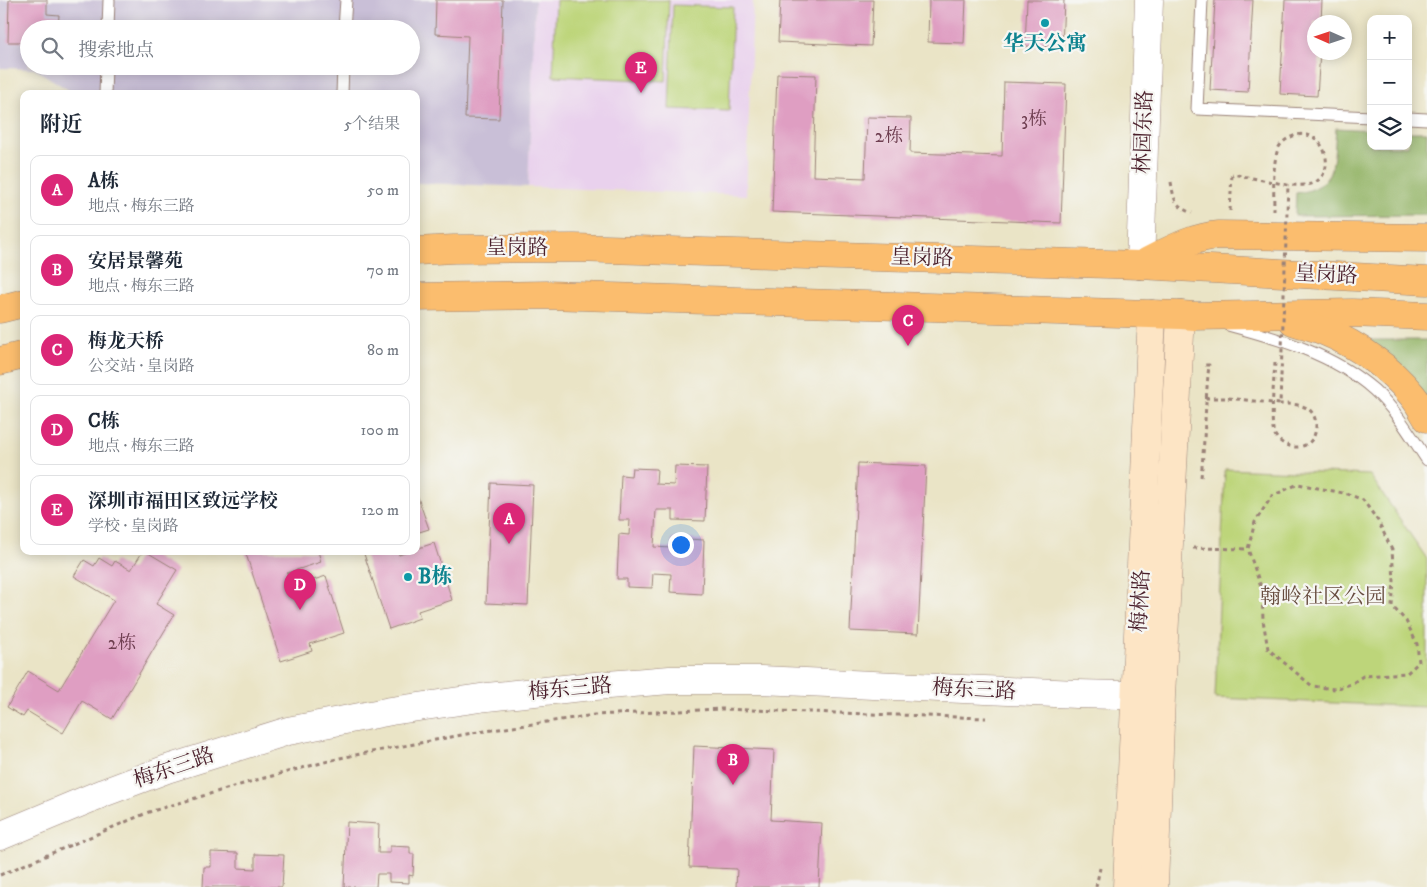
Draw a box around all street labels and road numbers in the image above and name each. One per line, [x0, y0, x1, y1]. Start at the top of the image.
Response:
street label: 林园东路 [1130, 90, 1158, 174]
street label: 皇岗路 [486, 235, 549, 261]
street label: 皇岗路 [890, 244, 954, 272]
street label: 皇岗路 [1294, 260, 1358, 290]
street label: 梅林路 [1126, 569, 1156, 633]
street label: 梅东三路 [527, 672, 613, 706]
street label: 梅东三路 [931, 675, 1017, 705]
street label: 梅东三路 [130, 742, 218, 794]

